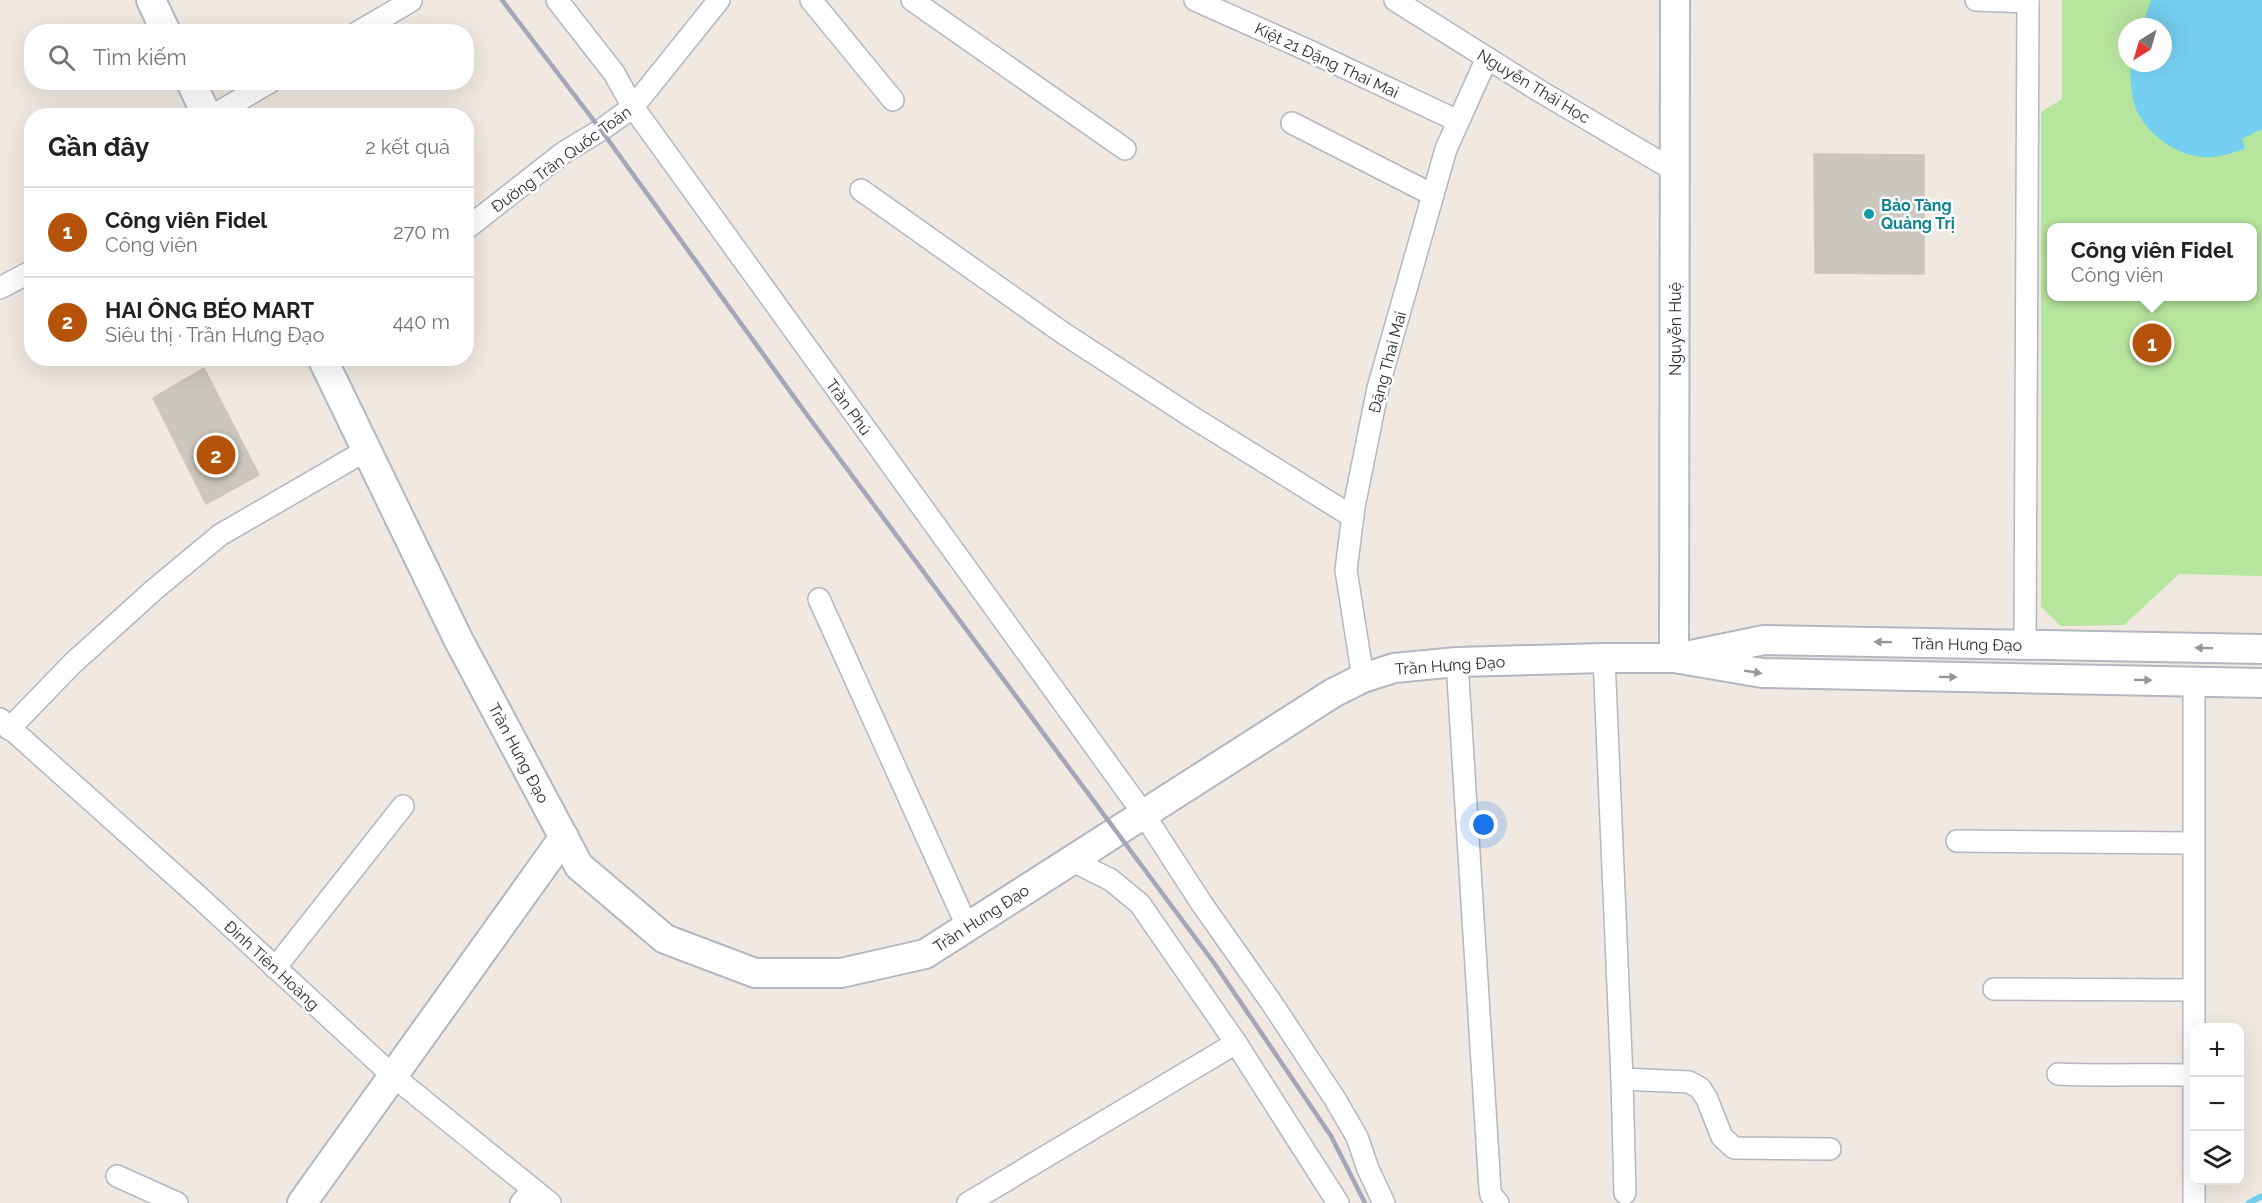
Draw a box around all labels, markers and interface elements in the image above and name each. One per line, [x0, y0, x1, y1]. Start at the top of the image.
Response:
north arrow [2118, 18, 2172, 72]
street label: Kiệt 21 Đặng Thai Mai [1252, 19, 1402, 102]
search box [24, 24, 474, 90]
icon: search [45, 41, 78, 74]
text: Tìm kiếm [93, 44, 187, 70]
street label: Nguyễn Thái Học [1474, 45, 1594, 128]
street label: Đường Trần Quốc Toản [488, 102, 635, 217]
text: Gần đây [48, 132, 149, 162]
text: 2 kết quả [365, 135, 450, 159]
place label: Bảo Tàng Quảng Trị [1881, 196, 1955, 233]
text: Công viên Fidel [105, 207, 267, 233]
marker: Bảo Tàng Quảng Trị [1862, 207, 1876, 221]
text: 1 [63, 220, 72, 244]
text: 270 m [393, 220, 450, 244]
popup [2047, 223, 2257, 301]
text: Công viên [105, 233, 198, 257]
text: Công viên Fidel [2071, 237, 2233, 263]
text: Công viên [2071, 263, 2163, 287]
street label: Nguyễn Huệ [1666, 282, 1685, 376]
text: HAI ÔNG BÉO MART [105, 297, 314, 323]
street label: Đặng Thai Mai [1365, 309, 1410, 415]
text: 2 [62, 310, 73, 334]
text: 440 m [392, 310, 450, 334]
pin: 1 [2132, 320, 2172, 366]
text: Siêu thị · Trần Hưng Đạo [105, 323, 324, 347]
street label: Trần Phú [822, 375, 875, 439]
pin: 2 [196, 432, 236, 478]
street label: Trần Hưng Đạo [1912, 634, 2022, 655]
one-way arrow [1873, 637, 1892, 647]
one-way arrow [2194, 643, 2213, 653]
street label: Trần Hưng Đạo [1394, 652, 1506, 679]
one-way arrow [1743, 667, 1762, 676]
one-way arrow [1938, 672, 1957, 682]
one-way arrow [2133, 676, 2152, 685]
street label: Trần Hưng Đạo [484, 700, 553, 806]
your location [1469, 810, 1498, 839]
street label: Trần Hưng Đạo [930, 880, 1033, 956]
street label: Đinh Tiên Hoàng [220, 917, 323, 1014]
map controls [2190, 1023, 2244, 1185]
button: + [2190, 1023, 2244, 1077]
button: − [2190, 1077, 2244, 1131]
button: layers [2190, 1131, 2244, 1185]

